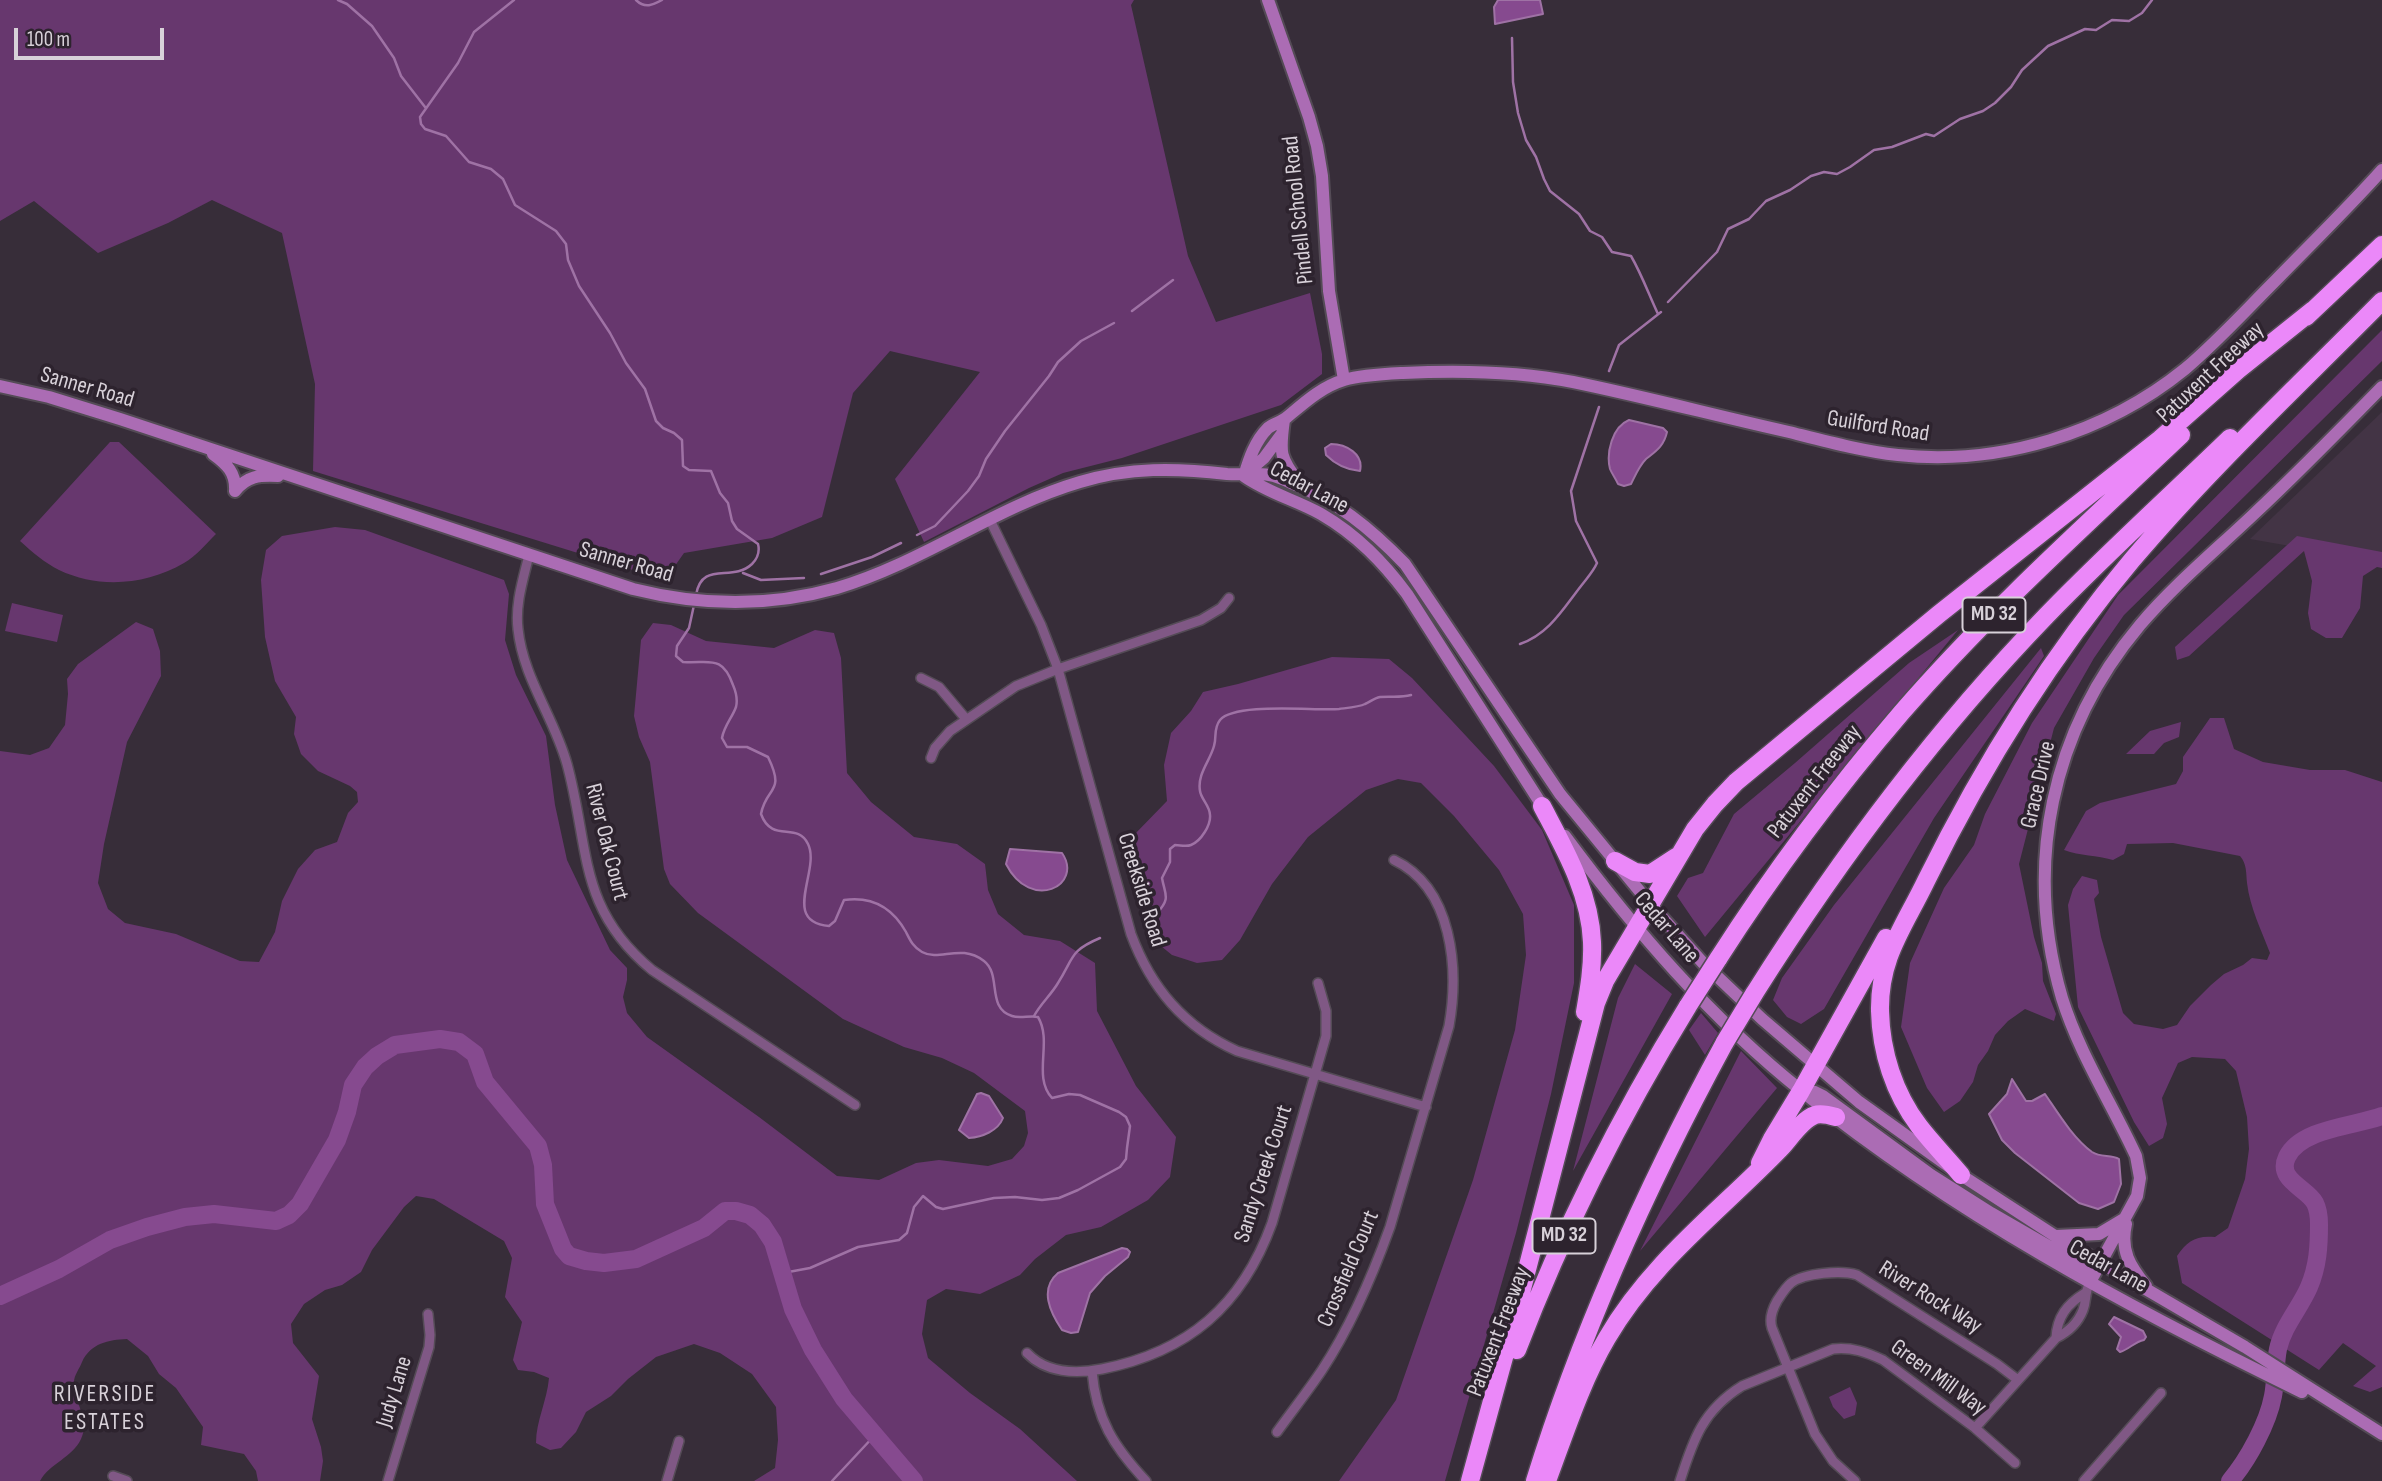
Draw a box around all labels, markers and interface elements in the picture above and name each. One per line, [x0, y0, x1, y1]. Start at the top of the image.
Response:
scale bar [18, 14, 168, 58]
text: 100 m [27, 27, 70, 52]
street label: Pindell School Road [1277, 134, 1321, 286]
street label: Patuxent Freeway [2152, 316, 2270, 430]
street label: Sanner Road [37, 361, 137, 415]
street label: Guilford Road [1825, 405, 1931, 449]
street label: Cedar Lane [1265, 456, 1353, 520]
street label: Sanner Road [576, 536, 676, 590]
road number: MD 32 [1962, 598, 2025, 632]
street label: Patuxent Freeway [1762, 720, 1868, 844]
street label: Grace Drive [2016, 739, 2062, 831]
street label: River Oak Court [578, 781, 634, 903]
street label: Creekside Road [1111, 830, 1171, 950]
street label: Cedar Lane [1628, 887, 1704, 969]
street label: Sandy Creek Court [1229, 1102, 1299, 1246]
street label: Crossfield Court [1312, 1207, 1386, 1331]
road number: MD 32 [1532, 1218, 1596, 1254]
street label: Cedar Lane [2064, 1234, 2152, 1300]
street label: River Rock Way [1873, 1255, 1987, 1341]
street label: Patuxent Freeway [1462, 1263, 1536, 1401]
street label: Green Mill Way [1885, 1334, 1991, 1422]
street label: Judy Lane [371, 1353, 419, 1431]
district label: RIVERSIDE ESTATES [55, 1381, 155, 1437]

